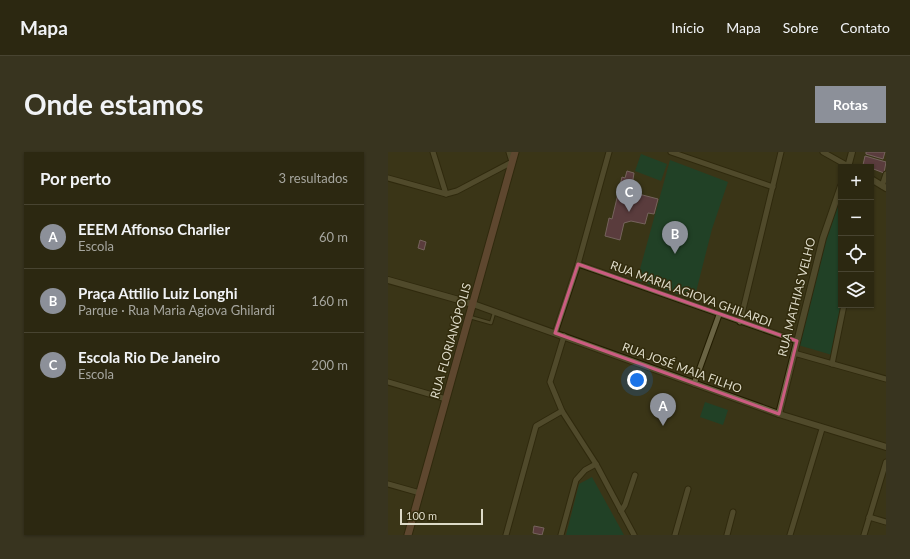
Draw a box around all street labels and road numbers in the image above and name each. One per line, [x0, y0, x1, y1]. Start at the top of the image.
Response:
street label: RUA MATHIAS VELHO [774, 235, 819, 358]
street label: RUA MARIA AGIOVA GHILARDI [608, 257, 774, 330]
street label: RUA FLORIANÓPOLIS [427, 281, 474, 400]
street label: RUA JOSÉ MAIA FILHO [620, 339, 744, 396]

